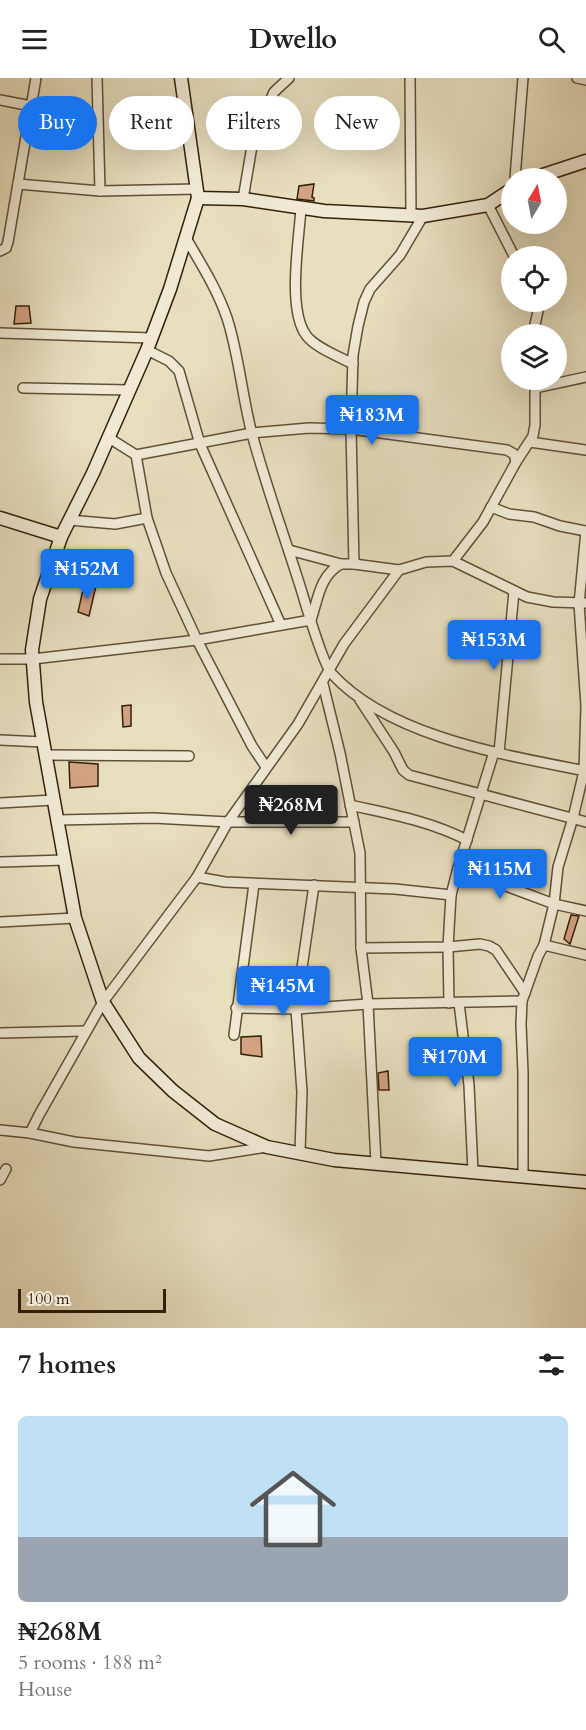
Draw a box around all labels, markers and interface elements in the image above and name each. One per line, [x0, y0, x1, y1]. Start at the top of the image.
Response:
text: Dwello [249, 21, 337, 58]
icon: menu [18, 23, 51, 56]
icon: search [535, 23, 568, 56]
chip: Buy [18, 96, 97, 150]
chip: Rent [109, 96, 194, 150]
chip: Filters [206, 96, 302, 150]
chip: New [314, 96, 400, 150]
north arrow [501, 168, 567, 234]
map controls [501, 168, 567, 390]
button: locate [501, 246, 567, 312]
button: layers [501, 324, 567, 390]
pin: ₦183M [330, 395, 414, 446]
text: ₦183M [340, 401, 404, 428]
pin: ₦152M [45, 549, 129, 600]
text: ₦152M [55, 555, 119, 582]
pin: ₦153M [452, 620, 536, 671]
text: ₦153M [462, 626, 526, 653]
pin: ₦268M [249, 785, 333, 836]
text: ₦268M [259, 791, 323, 818]
pin: ₦115M [458, 849, 542, 900]
text: ₦115M [468, 855, 532, 882]
pin: ₦145M [241, 966, 325, 1017]
text: ₦145M [251, 972, 315, 999]
pin: ₦170M [413, 1037, 497, 1088]
text: ₦170M [423, 1043, 487, 1070]
scale bar [18, 1286, 166, 1314]
text: 100 m [27, 1288, 69, 1310]
text: 7 homes [18, 1347, 116, 1382]
icon: filters [535, 1348, 568, 1381]
icon: home [239, 1455, 347, 1563]
text: ₦268M [18, 1614, 102, 1649]
text: 5 rooms · 188 m² [18, 1649, 162, 1676]
text: House [18, 1676, 72, 1703]

